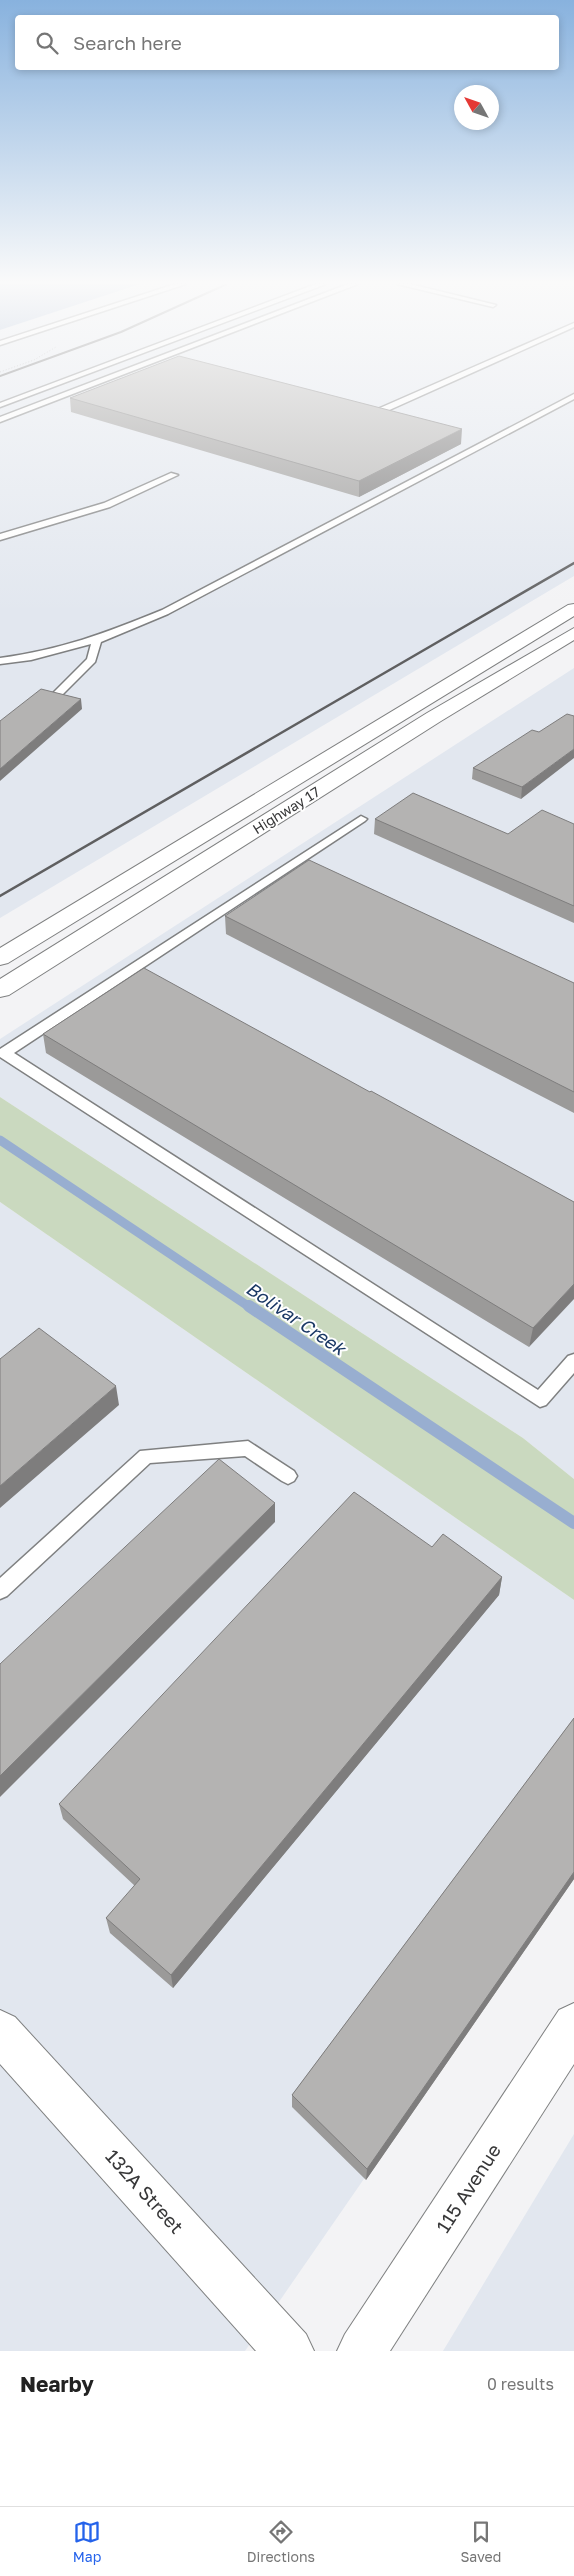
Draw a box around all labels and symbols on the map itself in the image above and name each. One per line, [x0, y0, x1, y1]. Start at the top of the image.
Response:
north arrow [454, 85, 499, 130]
street label: Highway 17 [249, 783, 323, 837]
water label: Bolivar Creek [242, 1277, 351, 1360]
street label: 115 Avenue [431, 2139, 505, 2237]
street label: 132A Street [101, 2144, 189, 2238]

